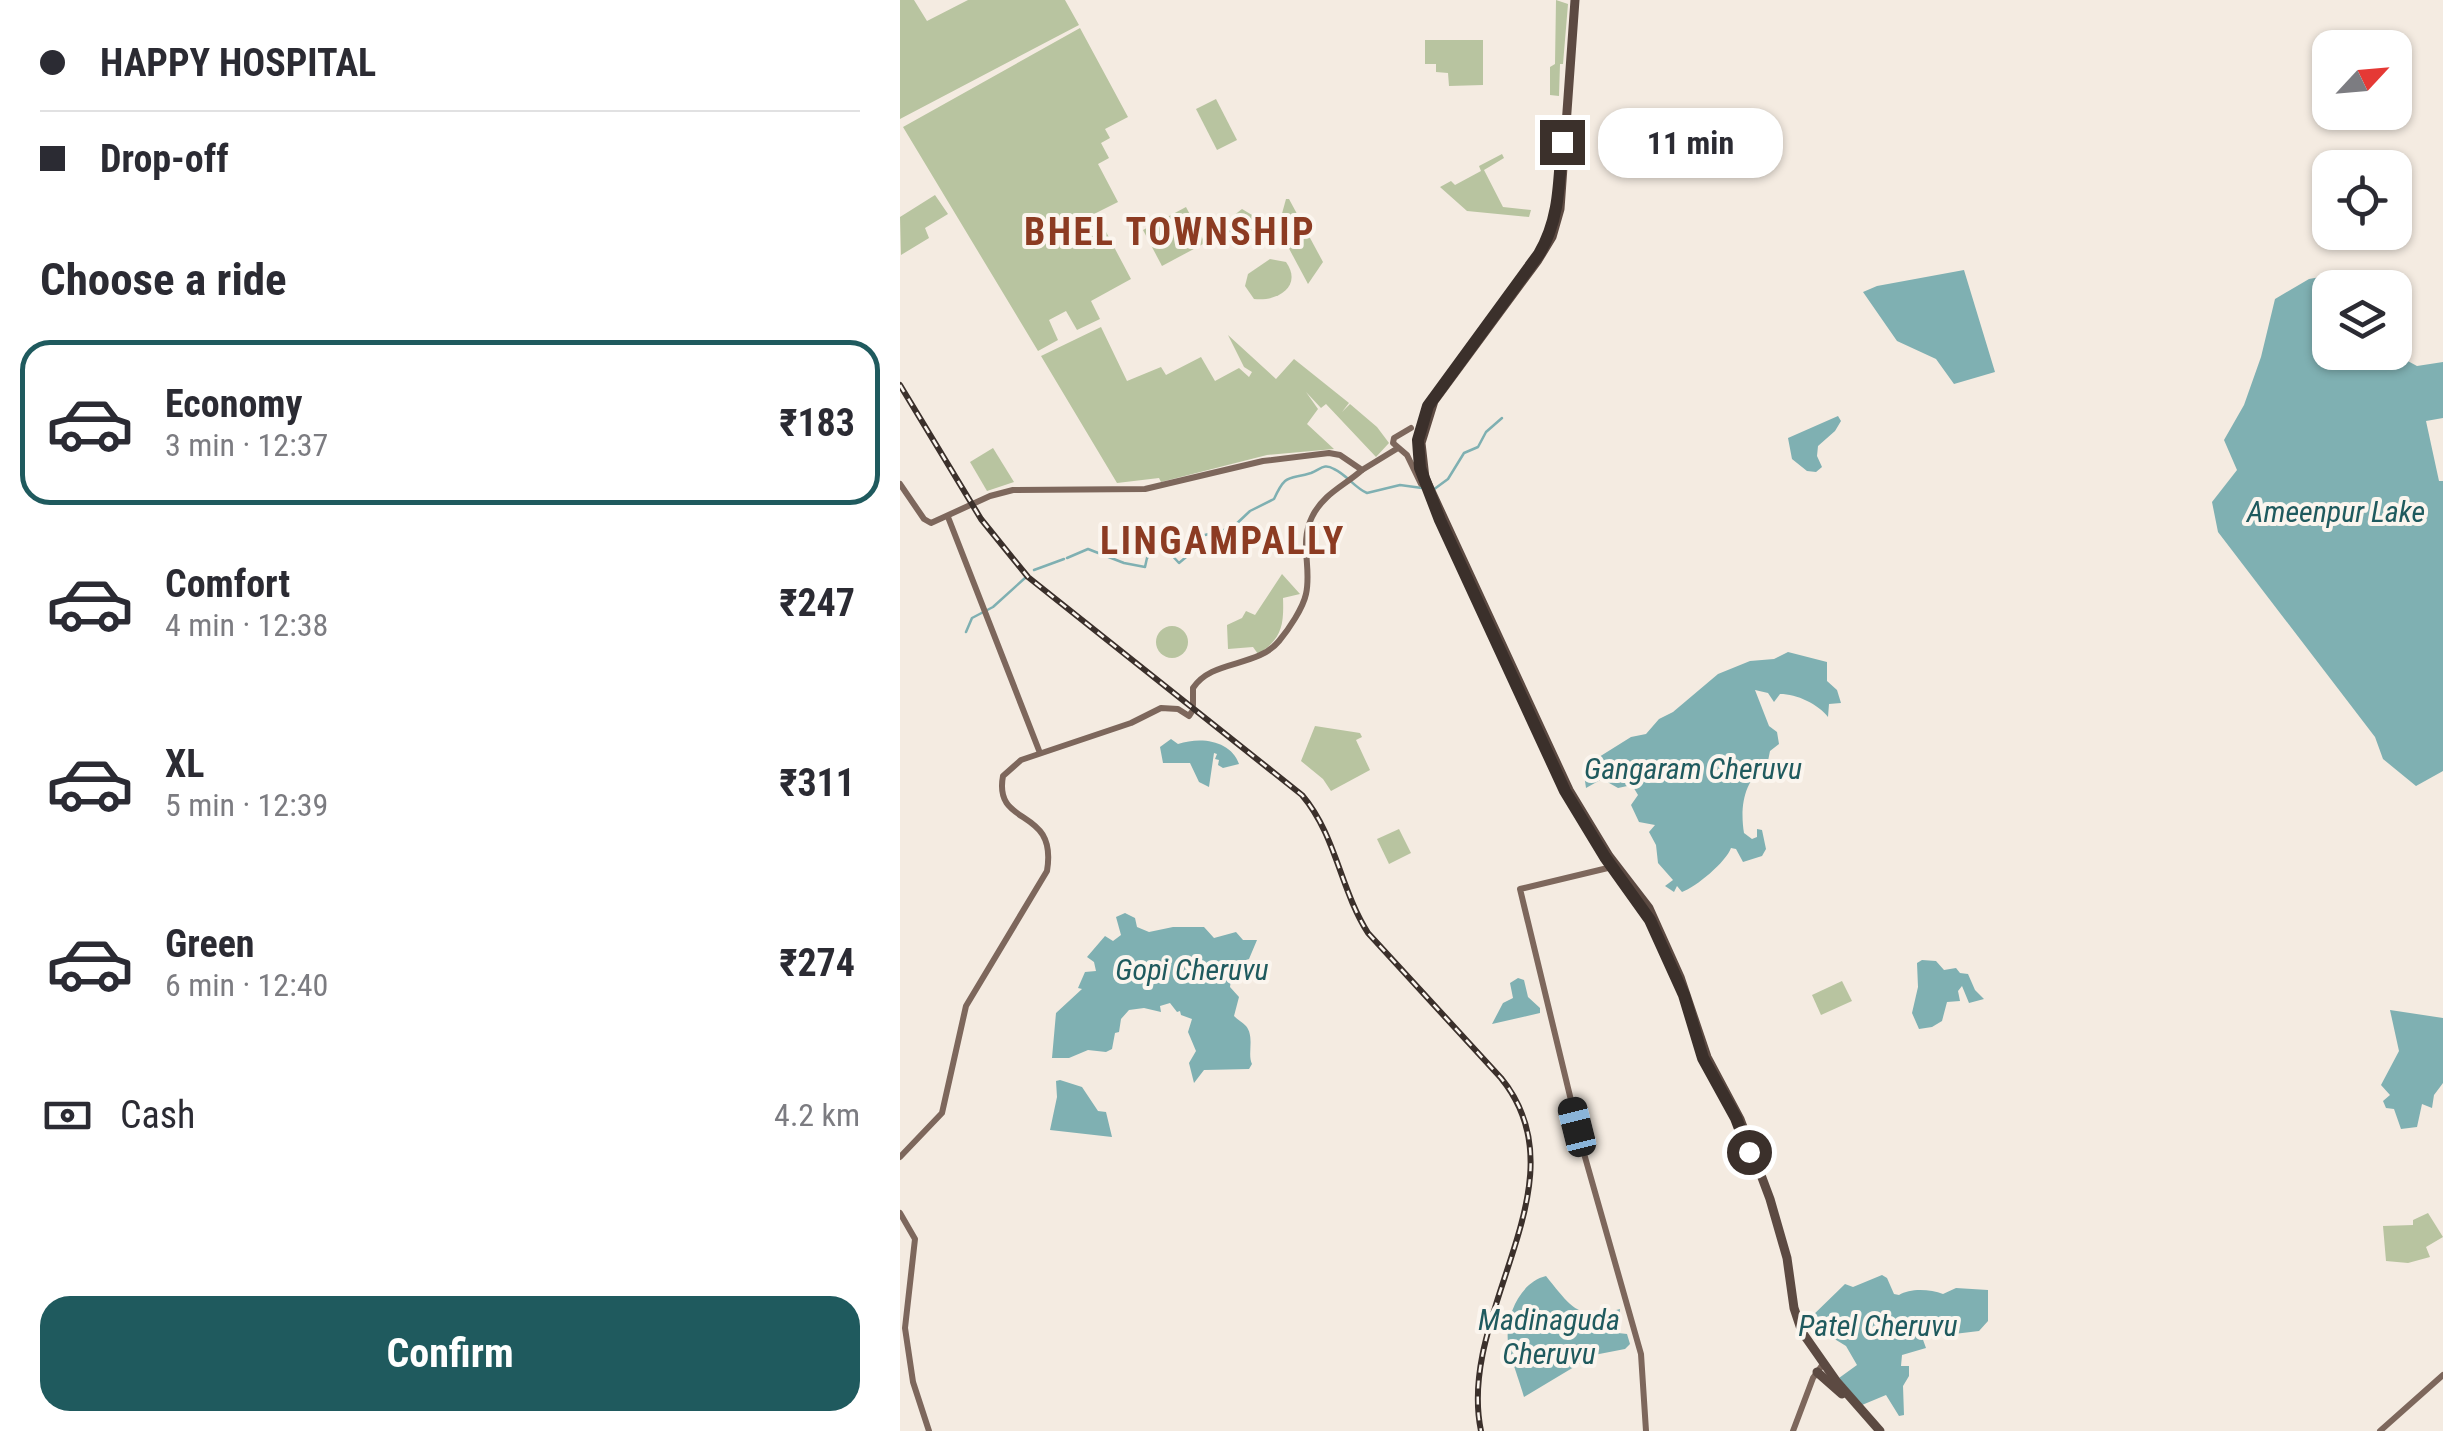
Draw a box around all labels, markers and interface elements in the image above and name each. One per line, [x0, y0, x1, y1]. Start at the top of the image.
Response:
north arrow [2312, 30, 2412, 130]
map controls [2312, 30, 2412, 370]
text: HAPPY HOSPITAL [100, 41, 376, 85]
callout: 11 min [1597, 107, 1782, 177]
route end [1540, 120, 1585, 165]
text: 11 min [1647, 124, 1734, 162]
text: Drop-off [100, 137, 229, 181]
button: locate [2312, 150, 2412, 250]
district label: BHEL TOWNSHIP [1024, 210, 1316, 254]
text: Choose a ride [40, 253, 287, 306]
button: layers [2312, 270, 2412, 370]
icon: car [45, 378, 135, 468]
text: Economy [165, 382, 302, 426]
text: ₹183 [779, 401, 855, 445]
text: 3 min · 12:37 [165, 426, 328, 464]
water label: Ameenpur Lake [2246, 494, 2425, 529]
district label: LINGAMPALLY [1100, 519, 1346, 563]
icon: car [45, 558, 135, 648]
text: Comfort [165, 562, 290, 606]
text: ₹247 [779, 581, 855, 625]
text: 4 min · 12:38 [165, 606, 328, 644]
icon: car [45, 738, 135, 828]
text: XL [165, 742, 204, 786]
water label: Gangaram Cheruvu [1584, 751, 1802, 786]
text: ₹311 [779, 761, 855, 805]
text: 5 min · 12:39 [165, 786, 328, 824]
icon: car [45, 918, 135, 1008]
text: Green [165, 922, 255, 966]
text: ₹274 [779, 941, 855, 985]
water label: Gopi Cheruvu [1115, 952, 1269, 987]
text: 6 min · 12:40 [165, 966, 328, 1004]
icon: cash [40, 1088, 95, 1143]
text: Cash [120, 1093, 195, 1137]
car [1555, 1094, 1599, 1160]
text: 4.2 km [774, 1096, 860, 1134]
route start [1727, 1130, 1772, 1175]
button: Confirm [40, 1296, 860, 1411]
water label: Madinaguda Cheruvu [1478, 1302, 1620, 1371]
water label: Patel Cheruvu [1798, 1308, 1958, 1343]

